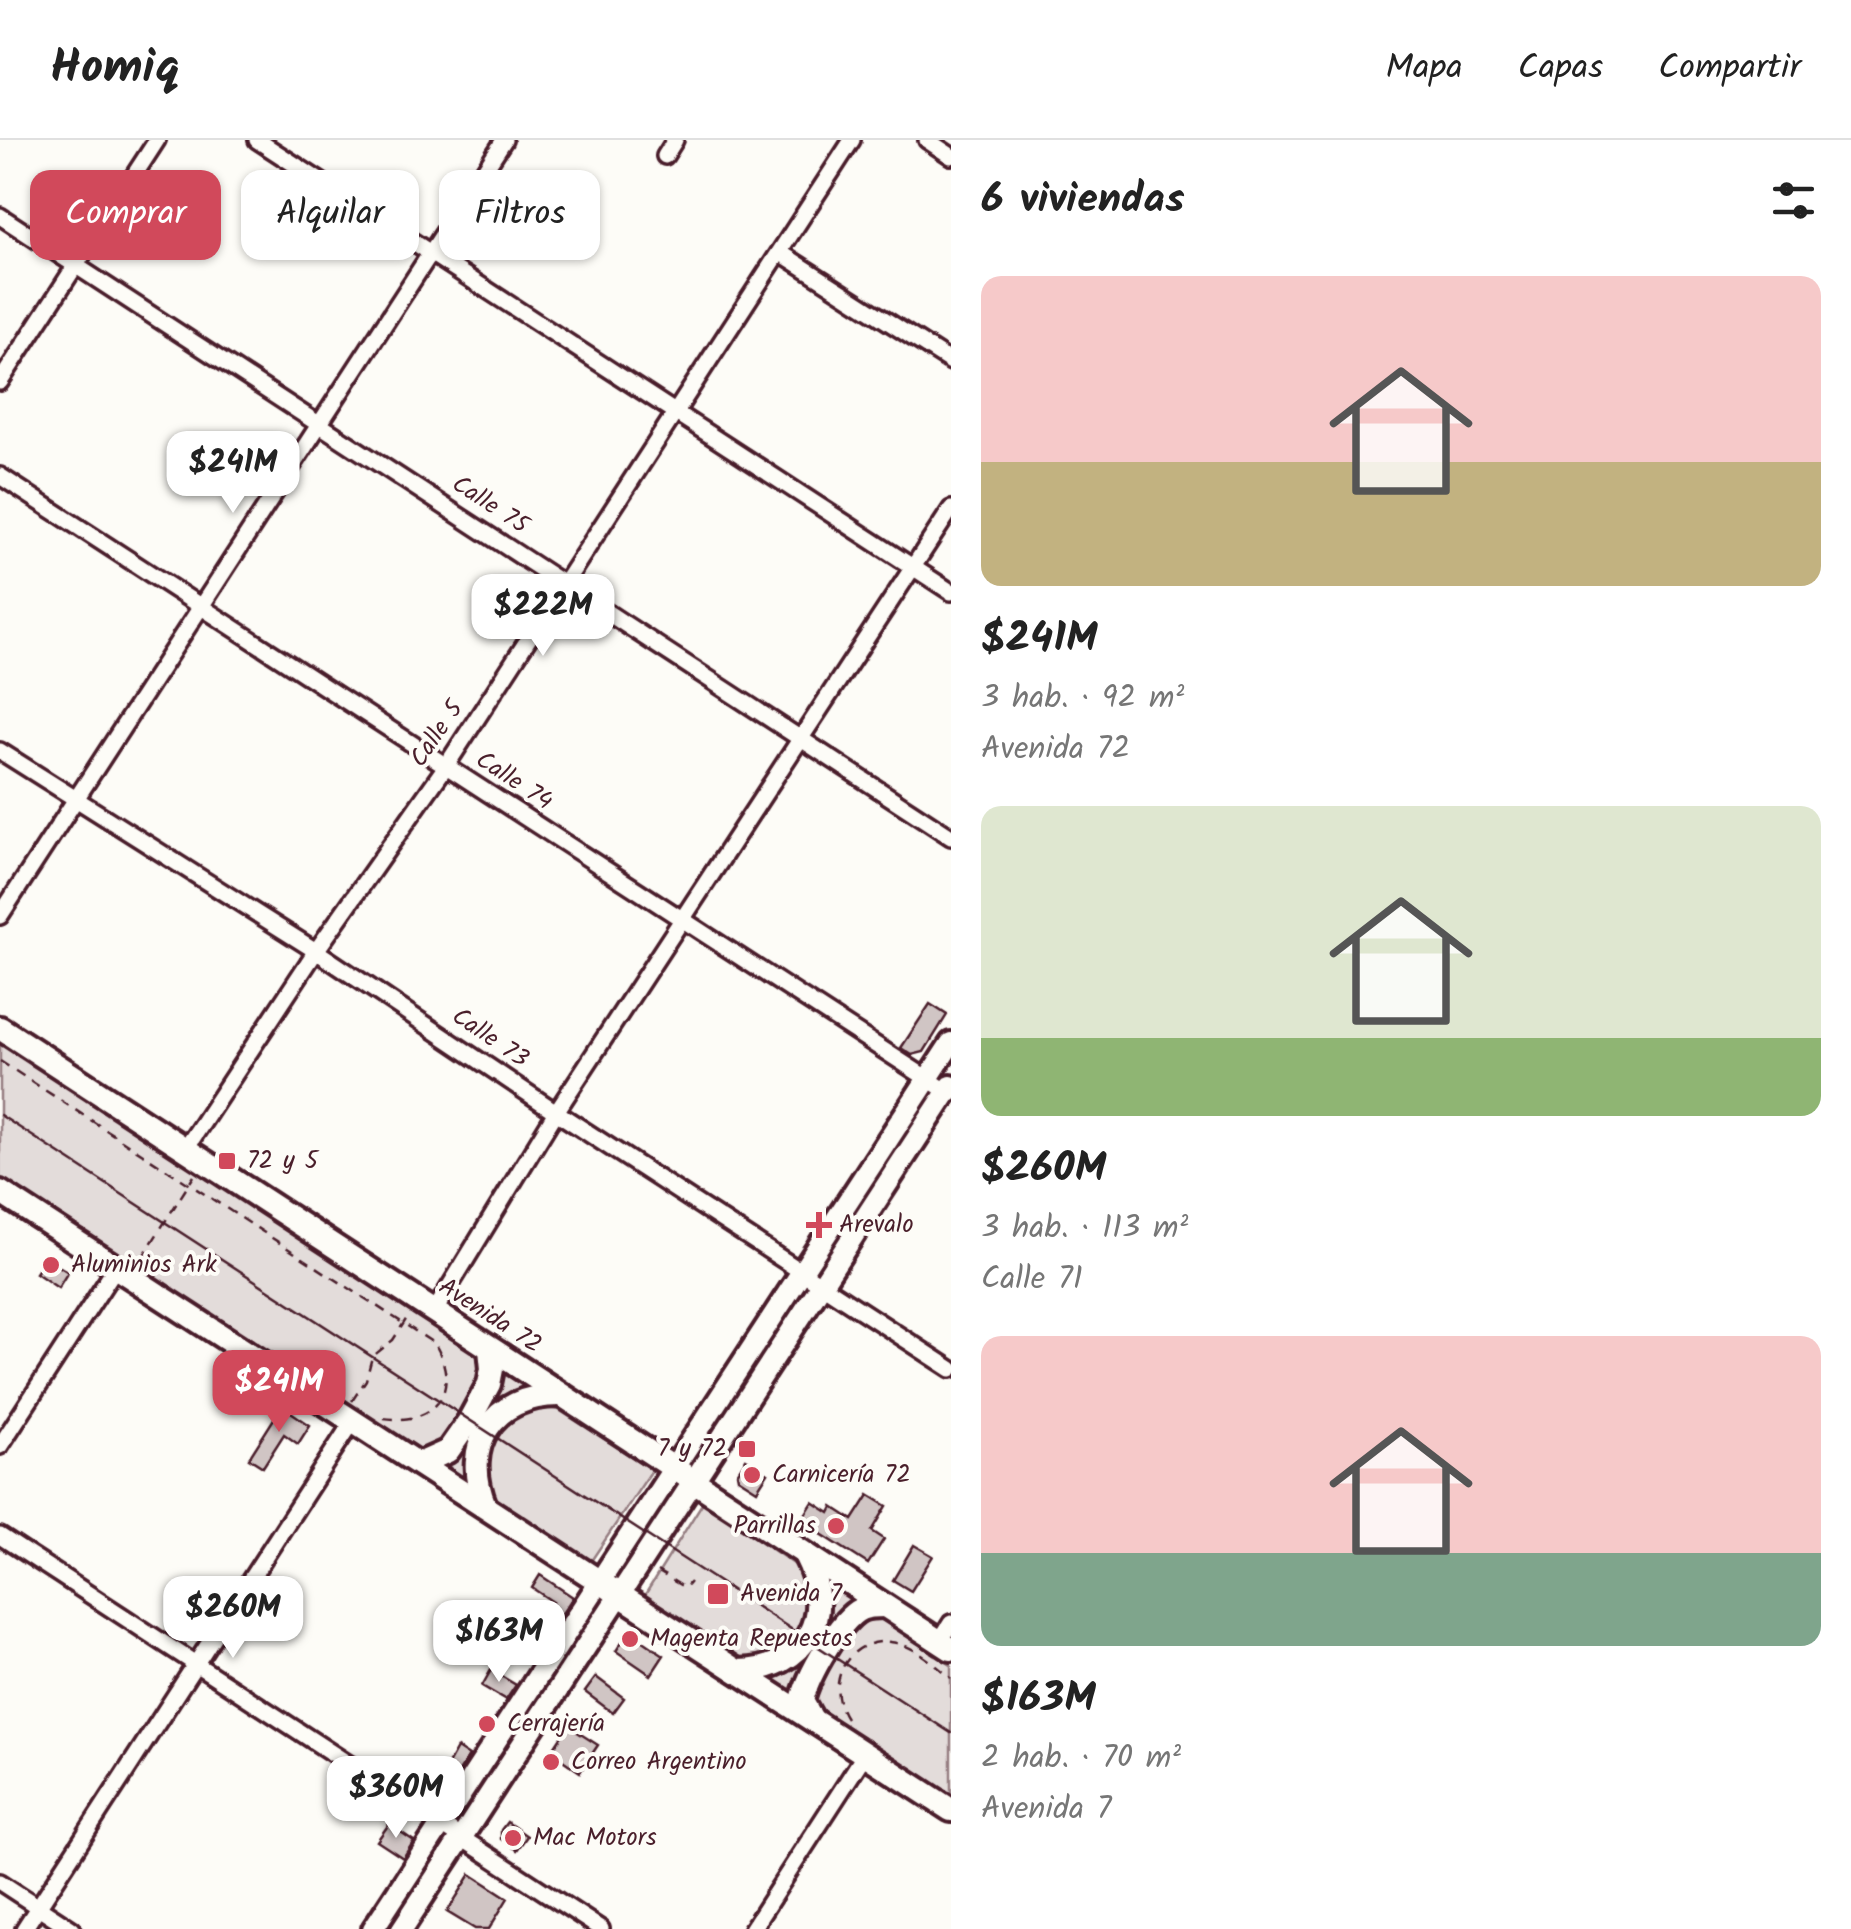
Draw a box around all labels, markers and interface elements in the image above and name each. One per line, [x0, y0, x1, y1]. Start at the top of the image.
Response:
text: Homiq [50, 31, 180, 107]
text: Mapa [1386, 41, 1463, 97]
text: Capas [1518, 41, 1603, 97]
text: Compartir [1658, 41, 1801, 97]
text: 6 viviendas [981, 167, 1185, 234]
chip: Comprar [30, 170, 221, 260]
chip: Alquilar [241, 170, 419, 260]
chip: Filtros [439, 170, 600, 260]
icon: filters [1766, 173, 1821, 228]
icon: home [1311, 341, 1491, 521]
pin: $241M [163, 431, 303, 516]
text: $241M [189, 438, 277, 489]
street label: Calle 75 [443, 465, 538, 546]
pin: $222M [473, 574, 613, 659]
text: $222M [493, 581, 593, 632]
text: $241M [981, 606, 1098, 673]
text: 3 hab. · 92 m² [981, 673, 1184, 724]
street label: Calle 5 [400, 691, 475, 776]
text: Avenida 72 [981, 724, 1130, 775]
street label: Calle 74 [467, 741, 561, 821]
icon: home [1311, 871, 1491, 1051]
street label: Calle 73 [443, 997, 537, 1079]
text: $260M [981, 1136, 1106, 1203]
place label: 72 y 5 [247, 1141, 320, 1181]
marker: 72 y 5 [216, 1150, 238, 1172]
text: 3 hab. · 113 m² [981, 1203, 1188, 1254]
place label: Arevalo [839, 1205, 913, 1245]
marker: Arevalo [808, 1214, 830, 1236]
place label: Aluminios Ark [71, 1245, 217, 1285]
marker: Aluminios Ark [40, 1254, 62, 1276]
text: Calle 71 [981, 1254, 1083, 1305]
street label: Avenida 72 [430, 1267, 550, 1365]
pin: $241M [209, 1350, 349, 1435]
text: $241M [235, 1357, 323, 1408]
icon: home [1311, 1401, 1491, 1581]
place label: 7 y 72 [658, 1429, 727, 1469]
marker: 7 y 72 [736, 1438, 758, 1460]
place label: Carnicería 72 [772, 1455, 911, 1495]
marker: Carnicería 72 [741, 1464, 763, 1486]
place label: Parrillas [734, 1506, 816, 1546]
marker: Parrillas [825, 1515, 847, 1537]
place label: Avenida 7 [740, 1574, 844, 1614]
pin: $260M [163, 1576, 303, 1661]
marker: Avenida 7 [705, 1581, 731, 1607]
text: $260M [185, 1583, 281, 1634]
pin: $163M [429, 1600, 569, 1685]
text: $163M [455, 1607, 543, 1658]
place label: Magenta Repuestos [650, 1619, 853, 1659]
marker: Magenta Repuestos [619, 1628, 641, 1650]
text: $163M [981, 1666, 1096, 1733]
place label: Cerrajería [507, 1704, 605, 1744]
marker: Cerrajería [476, 1713, 498, 1735]
text: 2 hab. · 70 m² [981, 1733, 1181, 1784]
place label: Correo Argentino [571, 1742, 747, 1782]
marker: Correo Argentino [540, 1751, 562, 1773]
pin: $360M [326, 1756, 466, 1841]
text: $360M [349, 1763, 443, 1814]
text: Avenida 7 [981, 1784, 1112, 1835]
place label: Mac Motors [533, 1818, 657, 1858]
marker: Mac Motors [502, 1827, 524, 1849]

